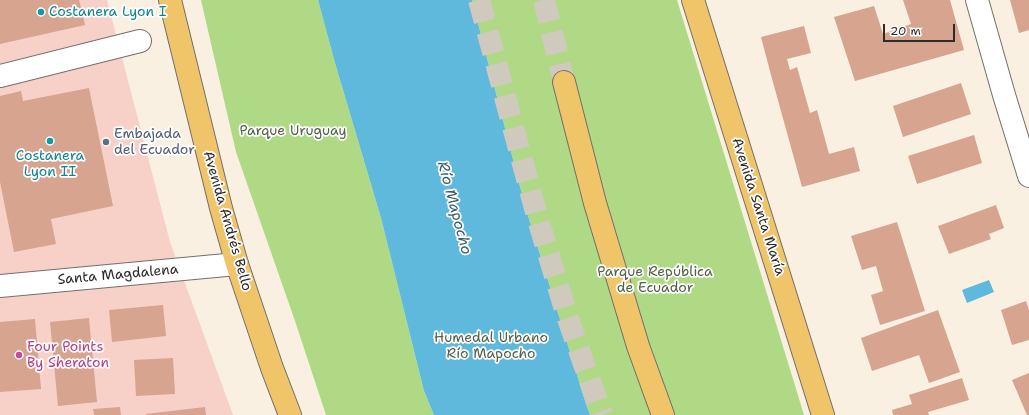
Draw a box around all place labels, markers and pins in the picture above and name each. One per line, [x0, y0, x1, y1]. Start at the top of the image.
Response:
place label: Costanera Lyon I [49, 4, 167, 20]
marker: Costanera Lyon I [36, 7, 46, 17]
place label: Embajada del Ecuador [114, 126, 195, 158]
marker: Costanera Lyon II [45, 136, 55, 146]
marker: Embajada del Ecuador [101, 137, 111, 147]
place label: Costanera Lyon II [16, 148, 84, 180]
place label: Four Points By Sheraton [27, 339, 109, 372]
marker: Four Points By Sheraton [14, 350, 24, 360]

